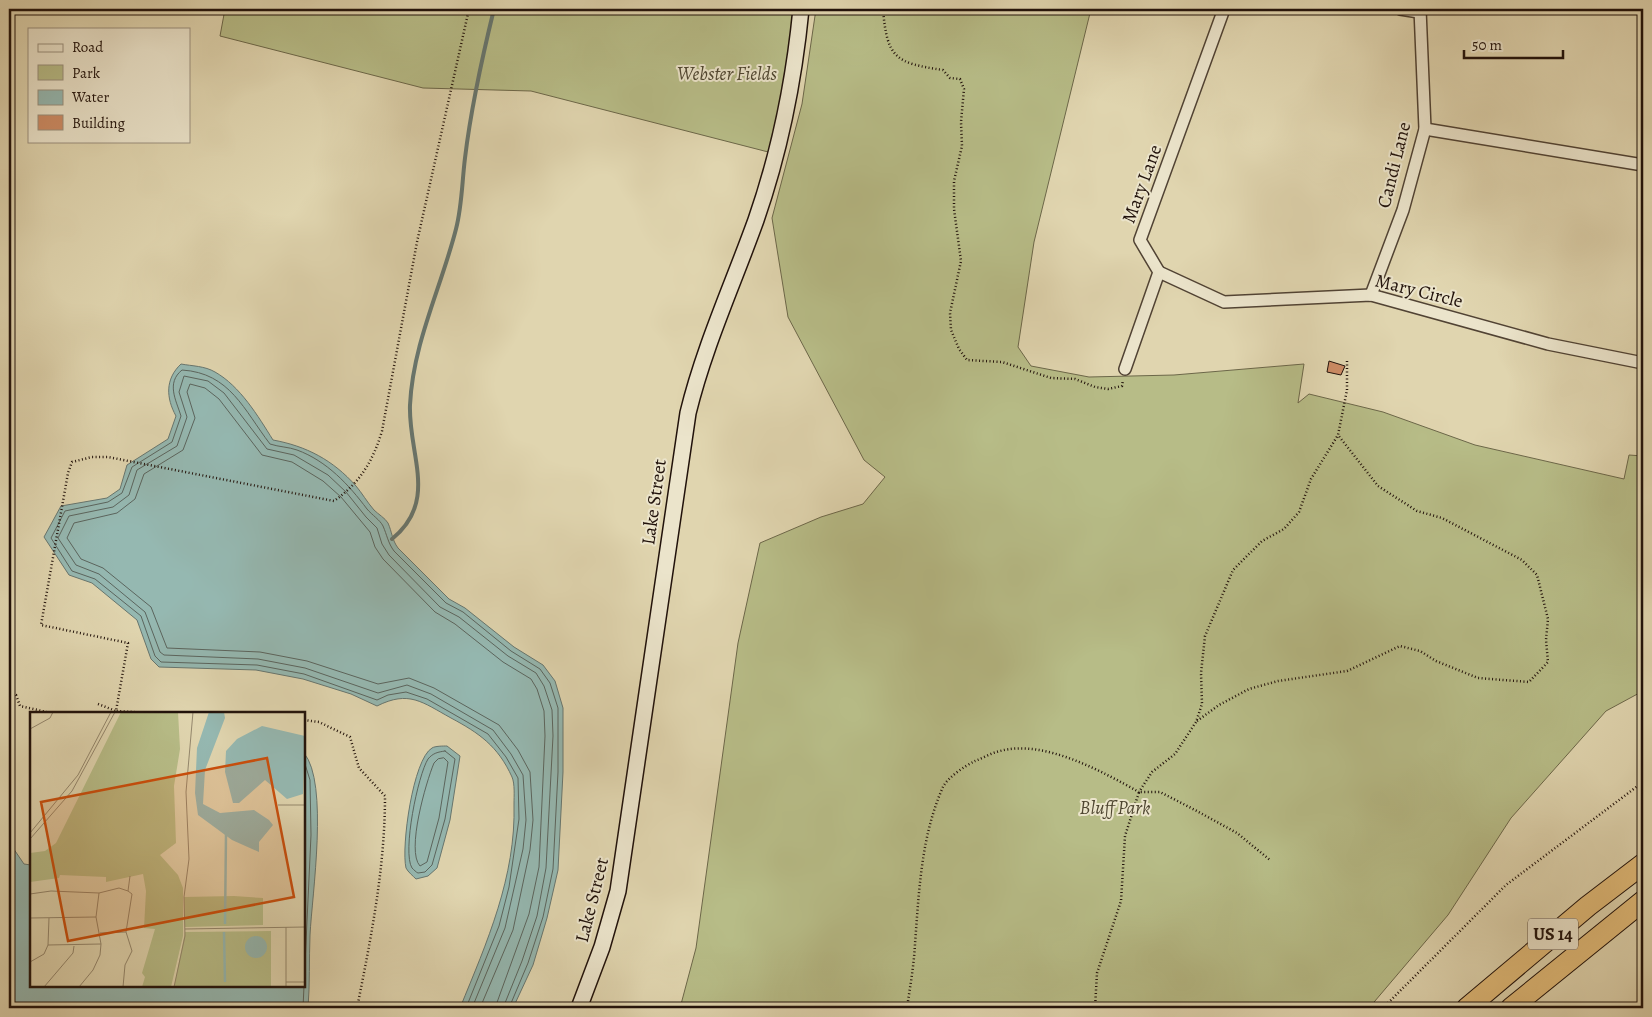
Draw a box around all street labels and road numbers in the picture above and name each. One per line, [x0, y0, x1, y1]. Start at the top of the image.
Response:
street label: Candi Lane [1371, 119, 1417, 211]
street label: Mary Lane [1116, 141, 1168, 227]
street label: Mary Circle [1372, 268, 1466, 314]
street label: Lake Street [635, 457, 673, 547]
street label: Lake Street [569, 855, 615, 945]
road number: US 14 [1528, 919, 1578, 950]

